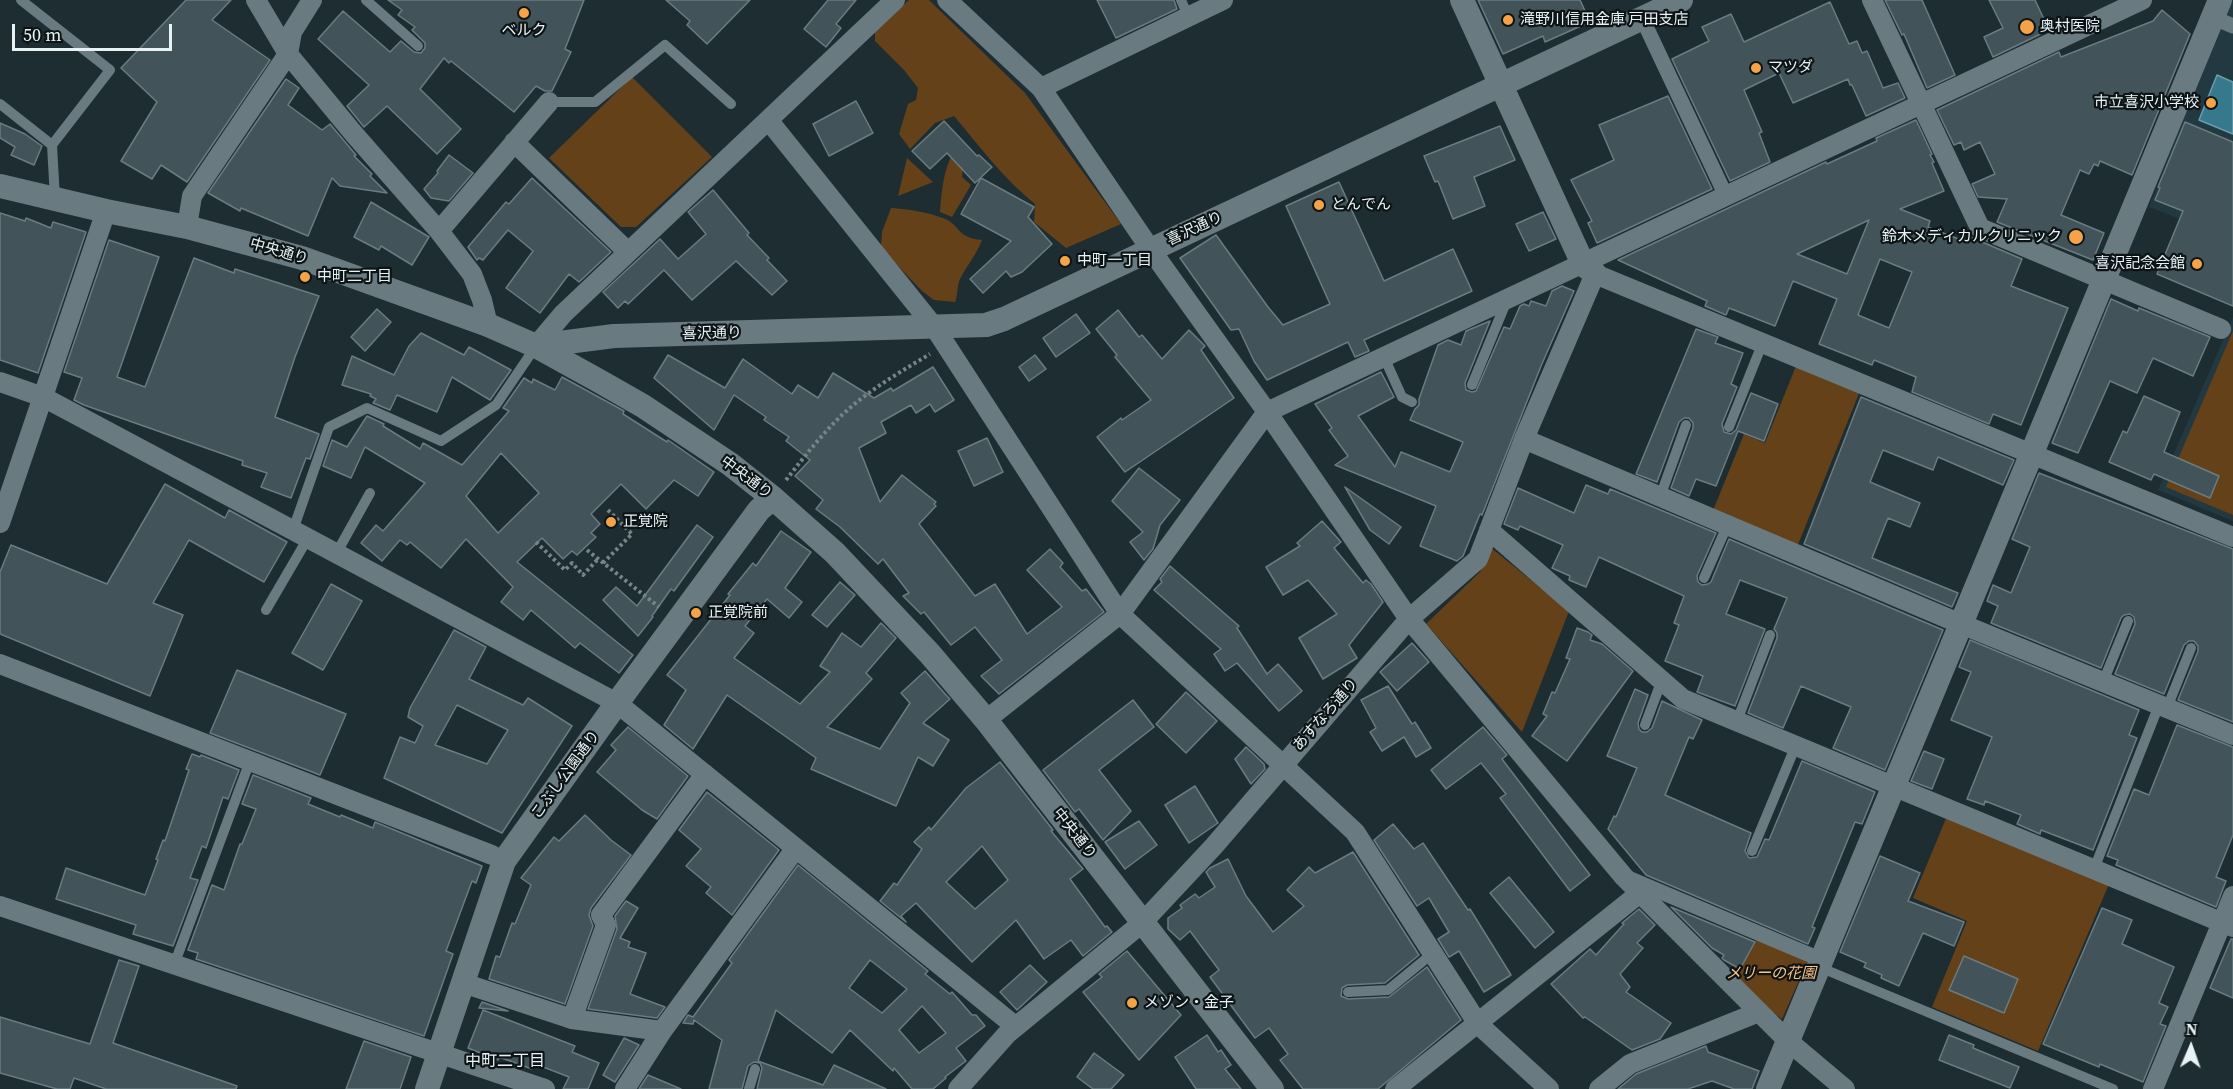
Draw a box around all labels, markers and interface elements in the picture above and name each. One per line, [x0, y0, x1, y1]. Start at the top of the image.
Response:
marker: ベルク [517, 6, 531, 20]
place label: 滝野川信用金庫 戸田支店 [1520, 11, 1688, 29]
scale bar [15, 12, 176, 50]
marker: 滝野川信用金庫 戸田支店 [1501, 13, 1515, 27]
marker: 奥村医院 [2018, 18, 2036, 36]
place label: 奥村医院 [2040, 18, 2100, 36]
text: 50 m [23, 22, 61, 47]
place label: ベルク [502, 22, 546, 40]
place label: マツダ [1768, 59, 1813, 77]
marker: マツダ [1749, 61, 1763, 75]
place label: 市立喜沢小学校 [2094, 94, 2199, 112]
marker: 市立喜沢小学校 [2204, 96, 2218, 110]
place label: とんでん [1331, 196, 1391, 214]
marker: とんでん [1312, 198, 1326, 212]
street label: 喜沢通り [1164, 208, 1226, 250]
place label: 鈴木メディカルクリニック [1882, 228, 2062, 246]
marker: 鈴木メディカルクリニック [2067, 228, 2085, 246]
street label: 中央通り [248, 235, 310, 269]
place label: 中町一丁目 [1077, 252, 1152, 270]
marker: 中町一丁目 [1058, 254, 1072, 268]
place label: 喜沢記念会館 [2095, 255, 2185, 273]
marker: 喜沢記念会館 [2190, 257, 2204, 271]
place label: 中町二丁目 [317, 268, 392, 286]
marker: 中町二丁目 [298, 270, 312, 284]
street label: 喜沢通り [682, 324, 742, 344]
street label: 中央通り [717, 453, 775, 503]
place label: 正覚院 [623, 513, 668, 531]
marker: 正覚院 [604, 515, 618, 529]
place label: 正覚院前 [708, 604, 768, 622]
marker: 正覚院前 [689, 606, 703, 620]
street label: あすなろ通り [1290, 675, 1362, 755]
street label: こぶし公園通り [528, 727, 604, 823]
street label: 中央通り [1048, 805, 1100, 863]
park label: メリーの花園 [1726, 965, 1816, 983]
place label: メゾン・金子 [1144, 994, 1234, 1012]
marker: メゾン・金子 [1125, 996, 1139, 1010]
north arrow [2161, 1017, 2221, 1077]
text: N [2185, 1018, 2198, 1040]
district label: 中町二丁目 [465, 1052, 545, 1072]

